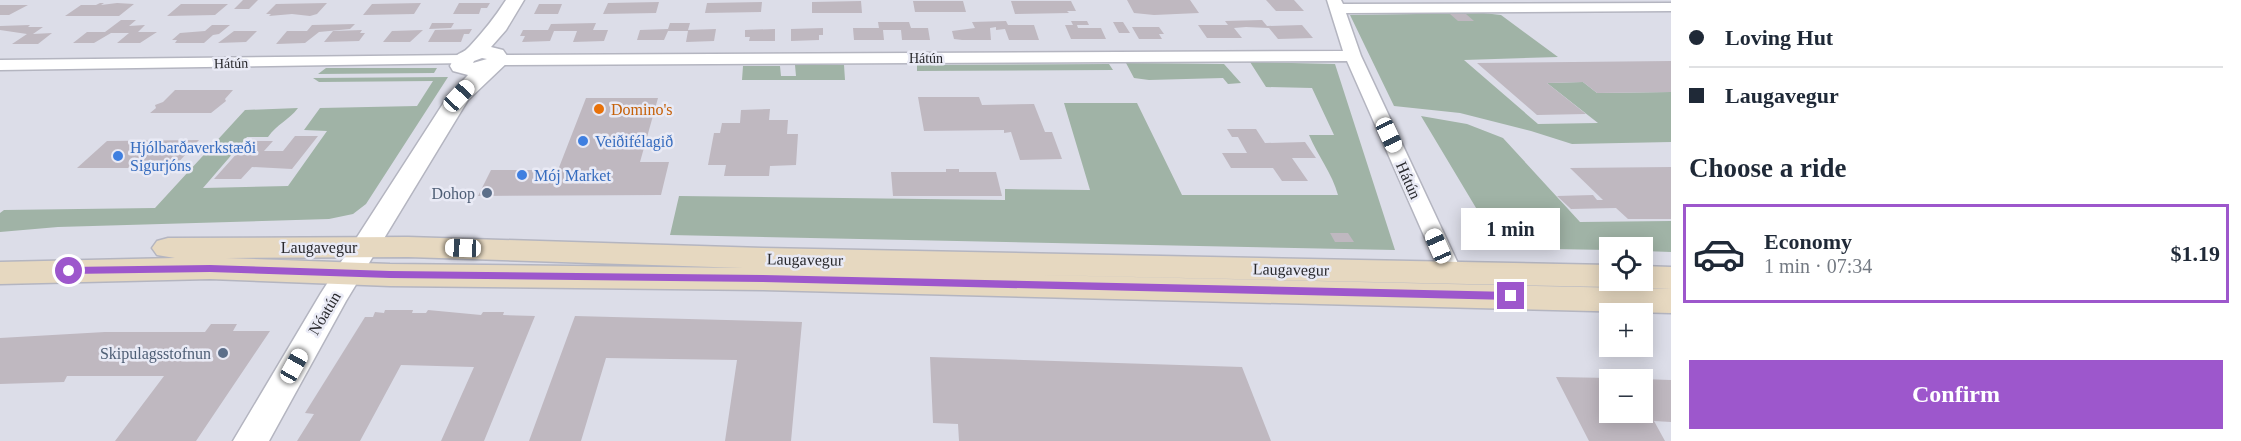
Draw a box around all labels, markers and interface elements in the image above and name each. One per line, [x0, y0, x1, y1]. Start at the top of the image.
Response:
text: Loving Hut [1725, 25, 1833, 50]
street label: Hátún [909, 51, 943, 66]
street label: Hátún [214, 56, 248, 71]
car [440, 77, 478, 115]
text: Laugavegur [1725, 83, 1839, 108]
place label: Domino's [611, 101, 673, 118]
marker: Domino's [592, 102, 606, 116]
car [1373, 115, 1405, 155]
place label: Veiðifélagið [595, 133, 673, 151]
marker: Veiðifélagið [576, 134, 590, 148]
place label: Hjólbarðaverkstæði Sigurjóns [130, 139, 257, 175]
marker: Hjólbarðaverkstæði Sigurjóns [111, 149, 125, 163]
text: Choose a ride [1689, 153, 1847, 183]
street label: Hátún [1393, 159, 1424, 202]
place label: Mój Market [534, 167, 611, 185]
marker: Mój Market [515, 168, 529, 182]
place label: Dohop [431, 185, 475, 203]
marker: Dohop [480, 186, 494, 200]
callout: 1 min [1462, 209, 1561, 251]
text: 1 min [1486, 218, 1535, 240]
car [1422, 226, 1454, 266]
icon: car [1692, 227, 1746, 281]
text: Economy [1764, 229, 1852, 254]
map controls [1599, 237, 1653, 423]
button: locate [1599, 237, 1653, 291]
car [445, 238, 481, 258]
street label: Laugavegur [281, 239, 358, 257]
text: $1.19 [2171, 241, 2220, 266]
street label: Laugavegur [767, 250, 844, 270]
text: 1 min · 07:34 [1764, 255, 1872, 277]
route start [55, 257, 82, 284]
street label: Laugavegur [1253, 260, 1330, 280]
route end [1497, 282, 1524, 309]
street label: Nóatún [305, 289, 344, 338]
button: + [1599, 303, 1653, 357]
place label: Skipulagsstofnun [100, 345, 211, 363]
marker: Skipulagsstofnun [216, 346, 230, 360]
car [277, 346, 311, 386]
button: Confirm [1689, 360, 2223, 429]
button: − [1599, 369, 1653, 423]

